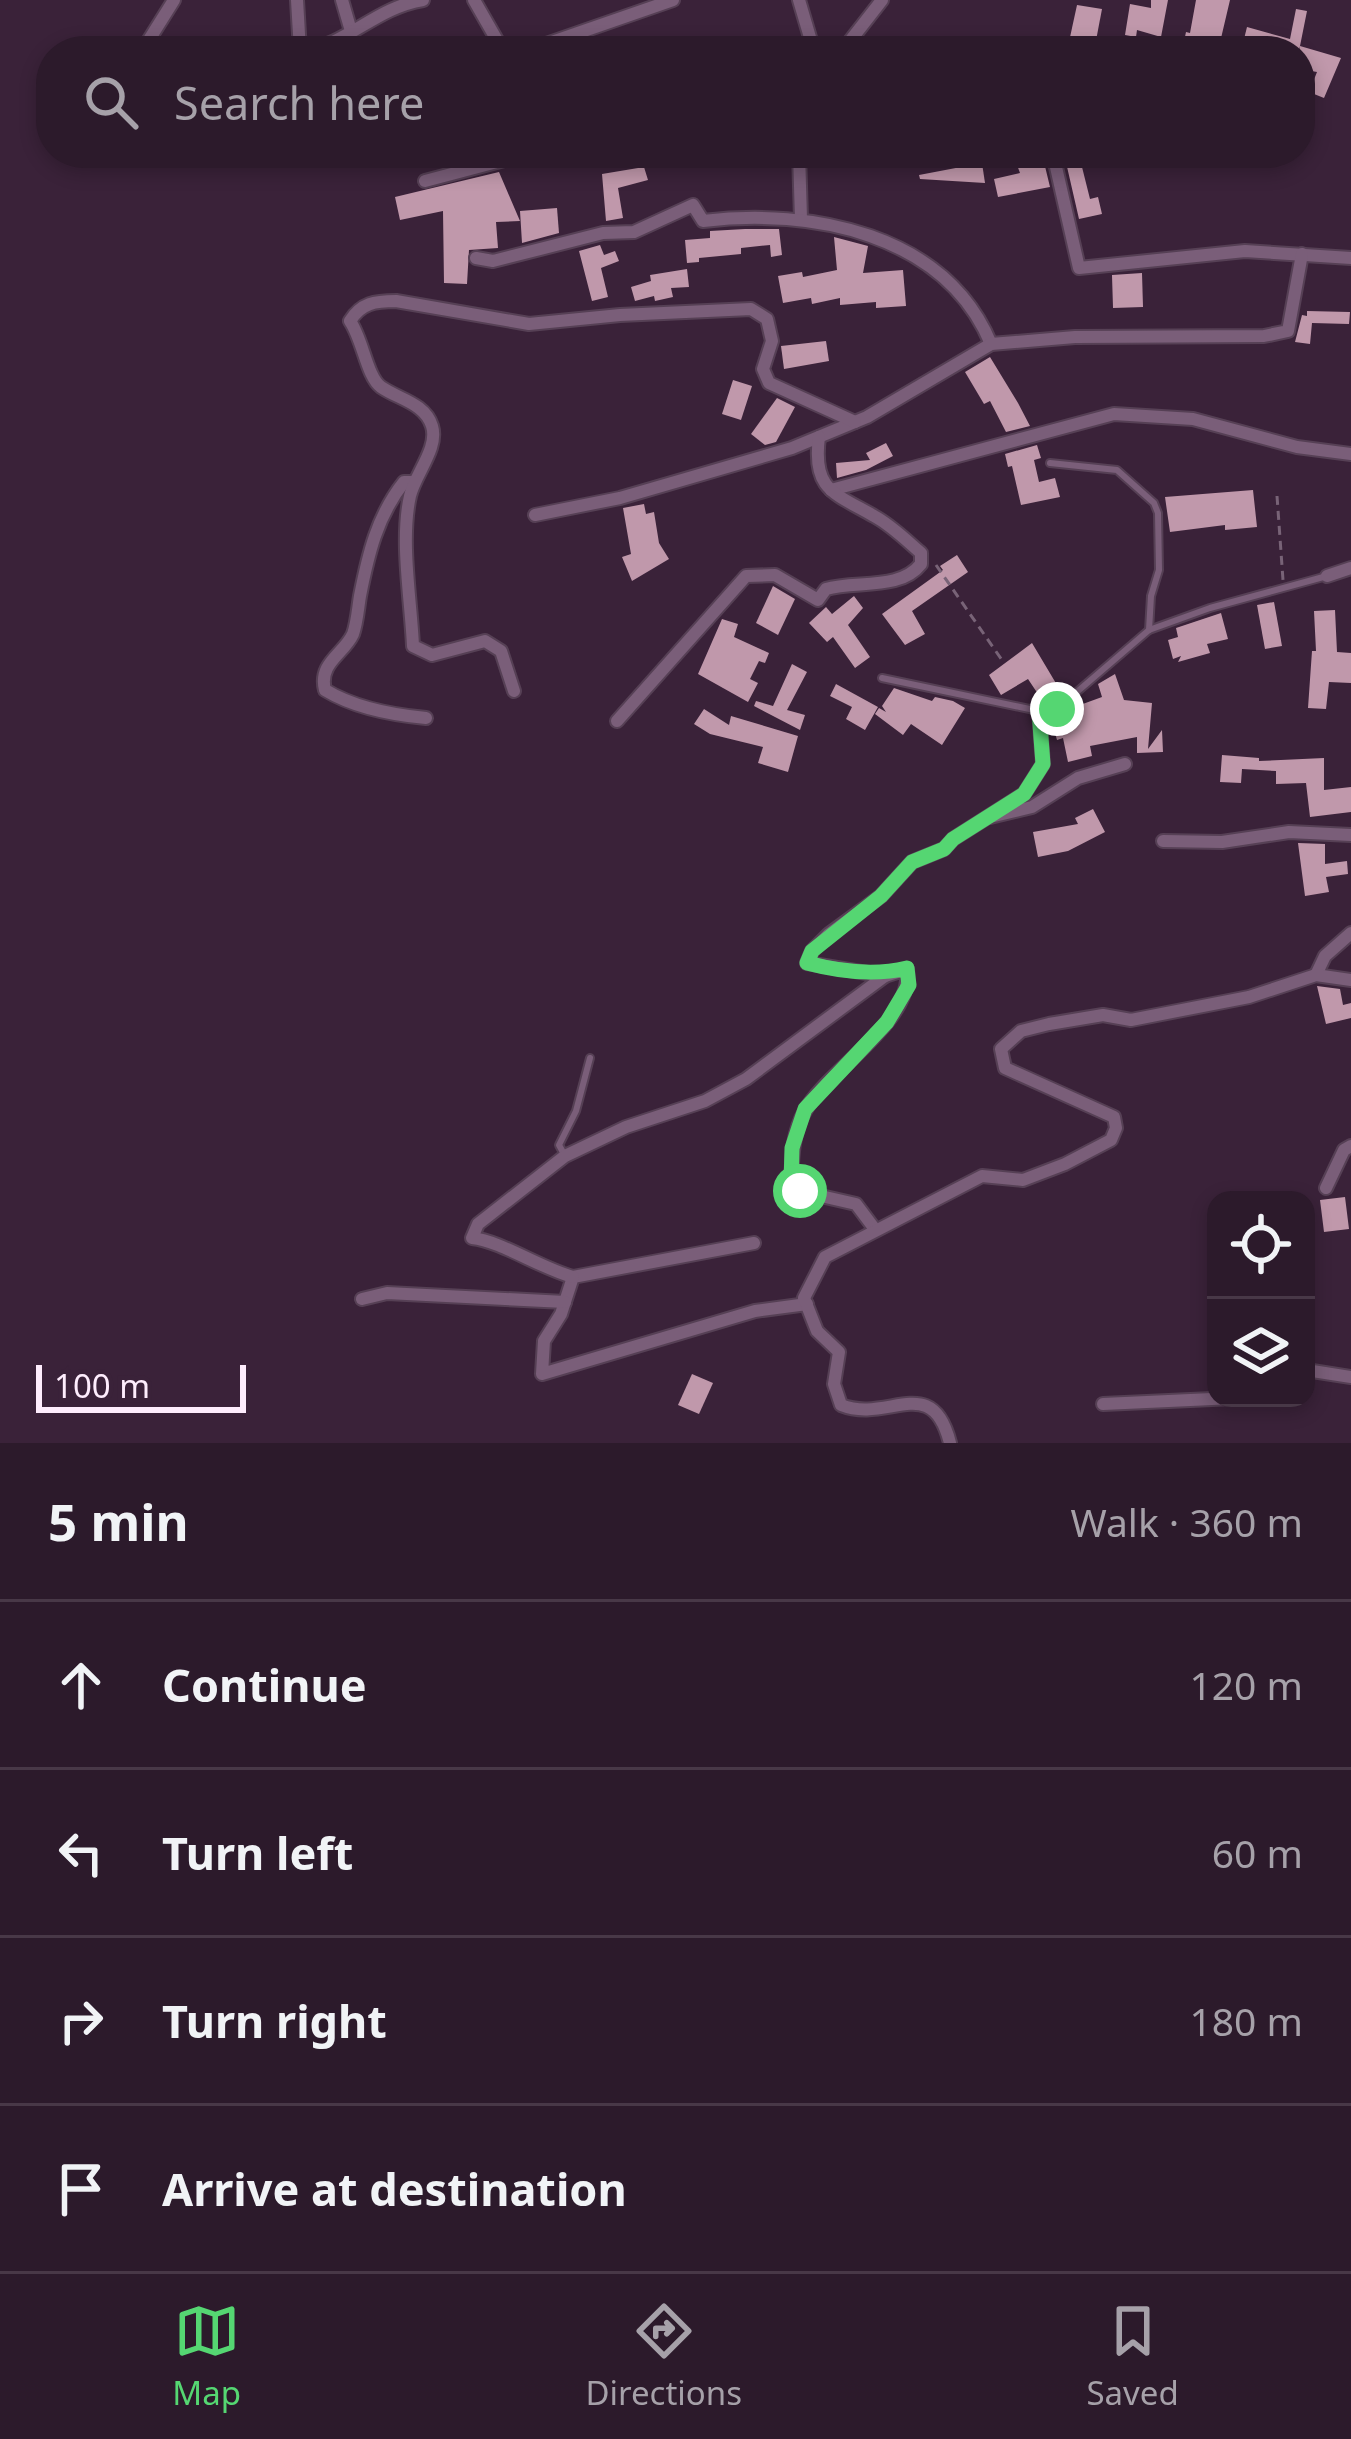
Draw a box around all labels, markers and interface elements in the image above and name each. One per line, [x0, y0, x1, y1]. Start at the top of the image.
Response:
search box [36, 36, 1315, 168]
icon: search [78, 69, 144, 135]
text: Search here [174, 72, 424, 133]
route end [1030, 682, 1084, 736]
route start [773, 1164, 827, 1218]
map controls [1207, 1191, 1315, 1407]
button: locate [1207, 1191, 1315, 1299]
button: layers [1207, 1299, 1315, 1407]
scale bar [36, 1359, 246, 1412]
text: 100 m [54, 1363, 150, 1408]
text: 5 min [48, 1486, 189, 1556]
text: Walk · 360 m [1070, 1495, 1303, 1548]
icon: ahead [48, 1652, 114, 1718]
text: Continue [162, 1654, 367, 1715]
text: 120 m [1189, 1658, 1303, 1711]
icon: left [48, 1820, 114, 1886]
text: Turn left [162, 1822, 353, 1883]
text: 60 m [1212, 1826, 1303, 1879]
icon: right [48, 1988, 114, 2054]
text: Turn right [162, 1990, 387, 2051]
text: 180 m [1189, 1994, 1303, 2047]
icon: arrive [48, 2156, 114, 2222]
text: Arrive at destination [162, 2158, 627, 2219]
tab: Map [172, 2298, 241, 2415]
tab: Directions [585, 2298, 742, 2415]
tab: Saved [1086, 2298, 1179, 2415]

